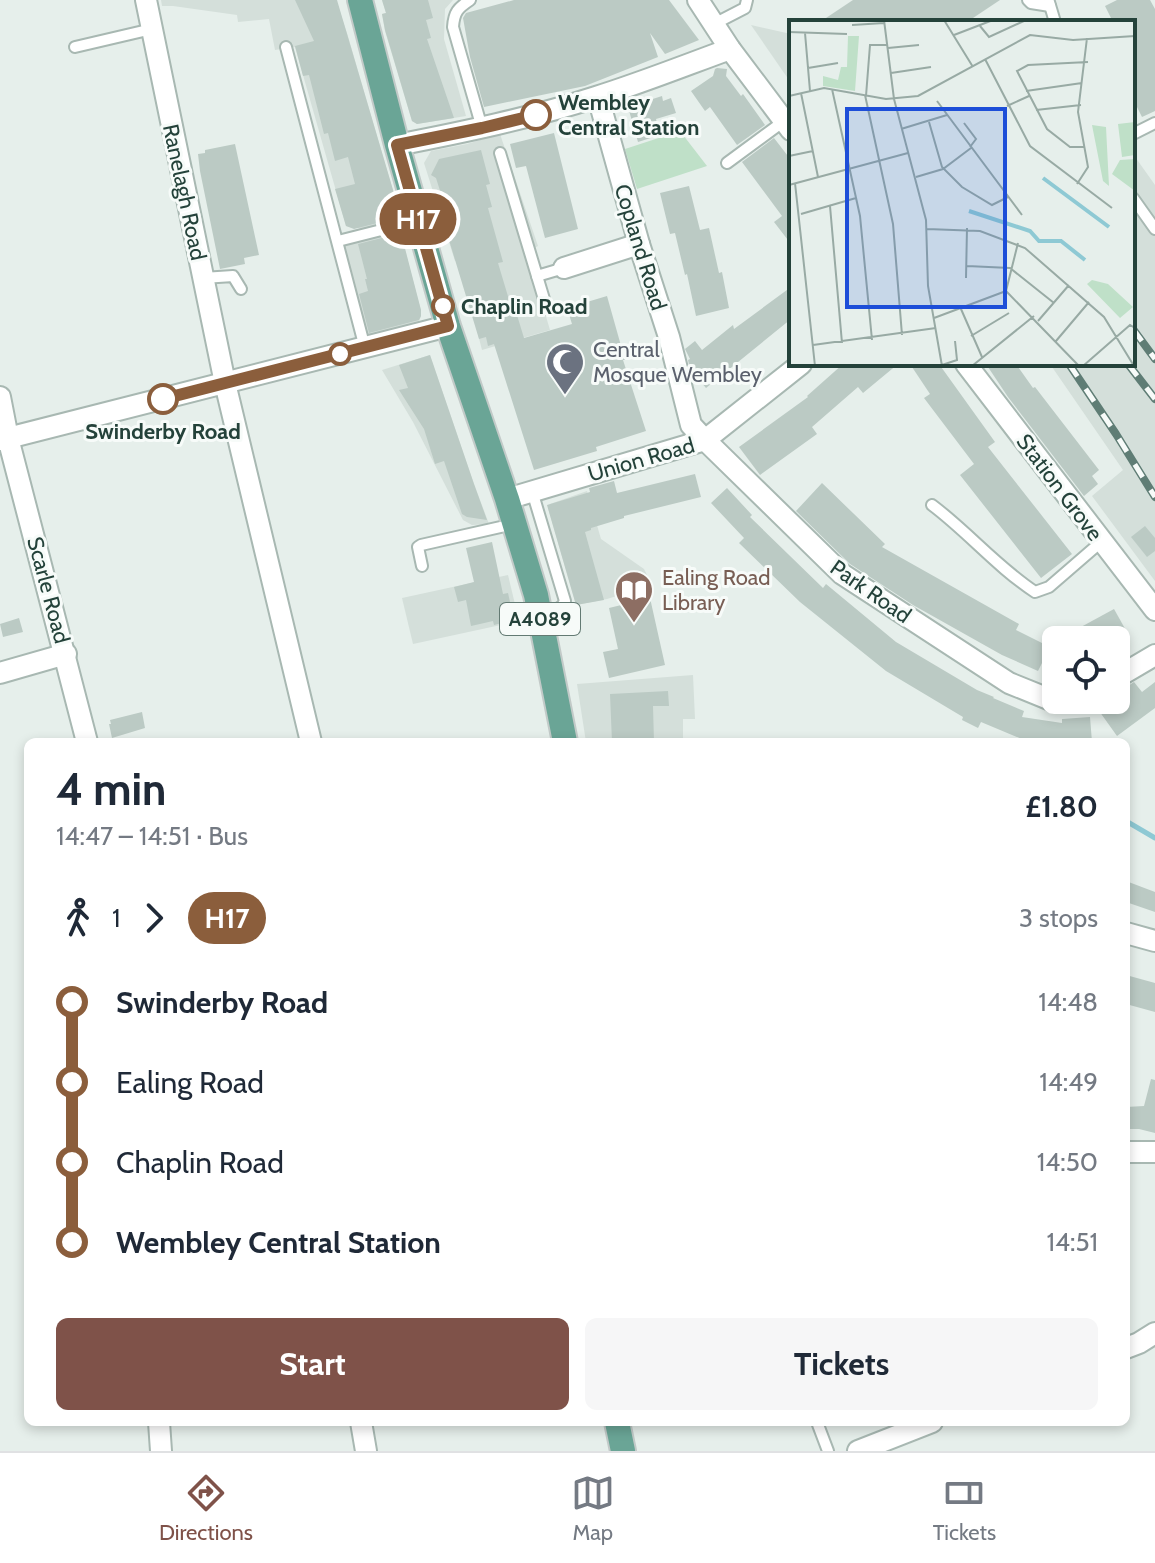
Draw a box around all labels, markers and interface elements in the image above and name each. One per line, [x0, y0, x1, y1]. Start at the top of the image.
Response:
inset map [789, 20, 1135, 366]
place label: Wembley Central Station [558, 89, 699, 141]
marker: Wembley Central Station [521, 100, 551, 130]
street label: Ranelagh Road [157, 122, 212, 263]
street label: Copland Road [609, 181, 673, 314]
line badge: H17 [372, 193, 464, 245]
text: H17 [395, 202, 441, 236]
place label: Chaplin Road [461, 293, 588, 320]
marker: Chaplin Road [432, 295, 454, 317]
place label: Central Mosque Wembley [593, 336, 762, 388]
mosque icon: Central Mosque Wembley [544, 341, 586, 396]
unlabelled marker [329, 343, 351, 365]
marker: Swinderby Road [148, 384, 178, 414]
place label: Swinderby Road [85, 418, 241, 445]
street label: Station Grove [1011, 429, 1109, 546]
street label: Union Road [585, 431, 698, 488]
street label: Scarle Road [21, 534, 76, 646]
street label: Park Road [825, 554, 916, 629]
place label: Ealing Road Library [662, 564, 771, 616]
library icon: Ealing Road Library [613, 569, 655, 624]
road number: A4089 [500, 603, 580, 635]
map controls [1042, 626, 1130, 714]
button: locate [1042, 626, 1130, 714]
text: 4 min [56, 763, 166, 816]
text: £1.80 [1025, 788, 1098, 825]
text: 14:47 – 14:51 · Bus [56, 820, 248, 852]
icon: walk [56, 896, 100, 940]
icon: forward [132, 896, 176, 940]
text: H17 [204, 901, 250, 935]
text: 1 [112, 902, 120, 934]
text: 3 stops [1019, 902, 1098, 934]
text: Swinderby Road [116, 984, 328, 1021]
text: 14:48 [1038, 986, 1098, 1018]
text: Ealing Road [116, 1064, 264, 1101]
text: 14:49 [1039, 1066, 1098, 1098]
text: Chaplin Road [116, 1144, 284, 1181]
text: 14:50 [1037, 1146, 1098, 1178]
text: Wembley Central Station [116, 1224, 441, 1261]
text: 14:51 [1047, 1226, 1098, 1258]
button: Start [56, 1318, 569, 1410]
button: Tickets [585, 1318, 1098, 1410]
tab: Directions [159, 1471, 253, 1546]
tab: Map [571, 1471, 615, 1546]
tab: Tickets [933, 1471, 996, 1546]

